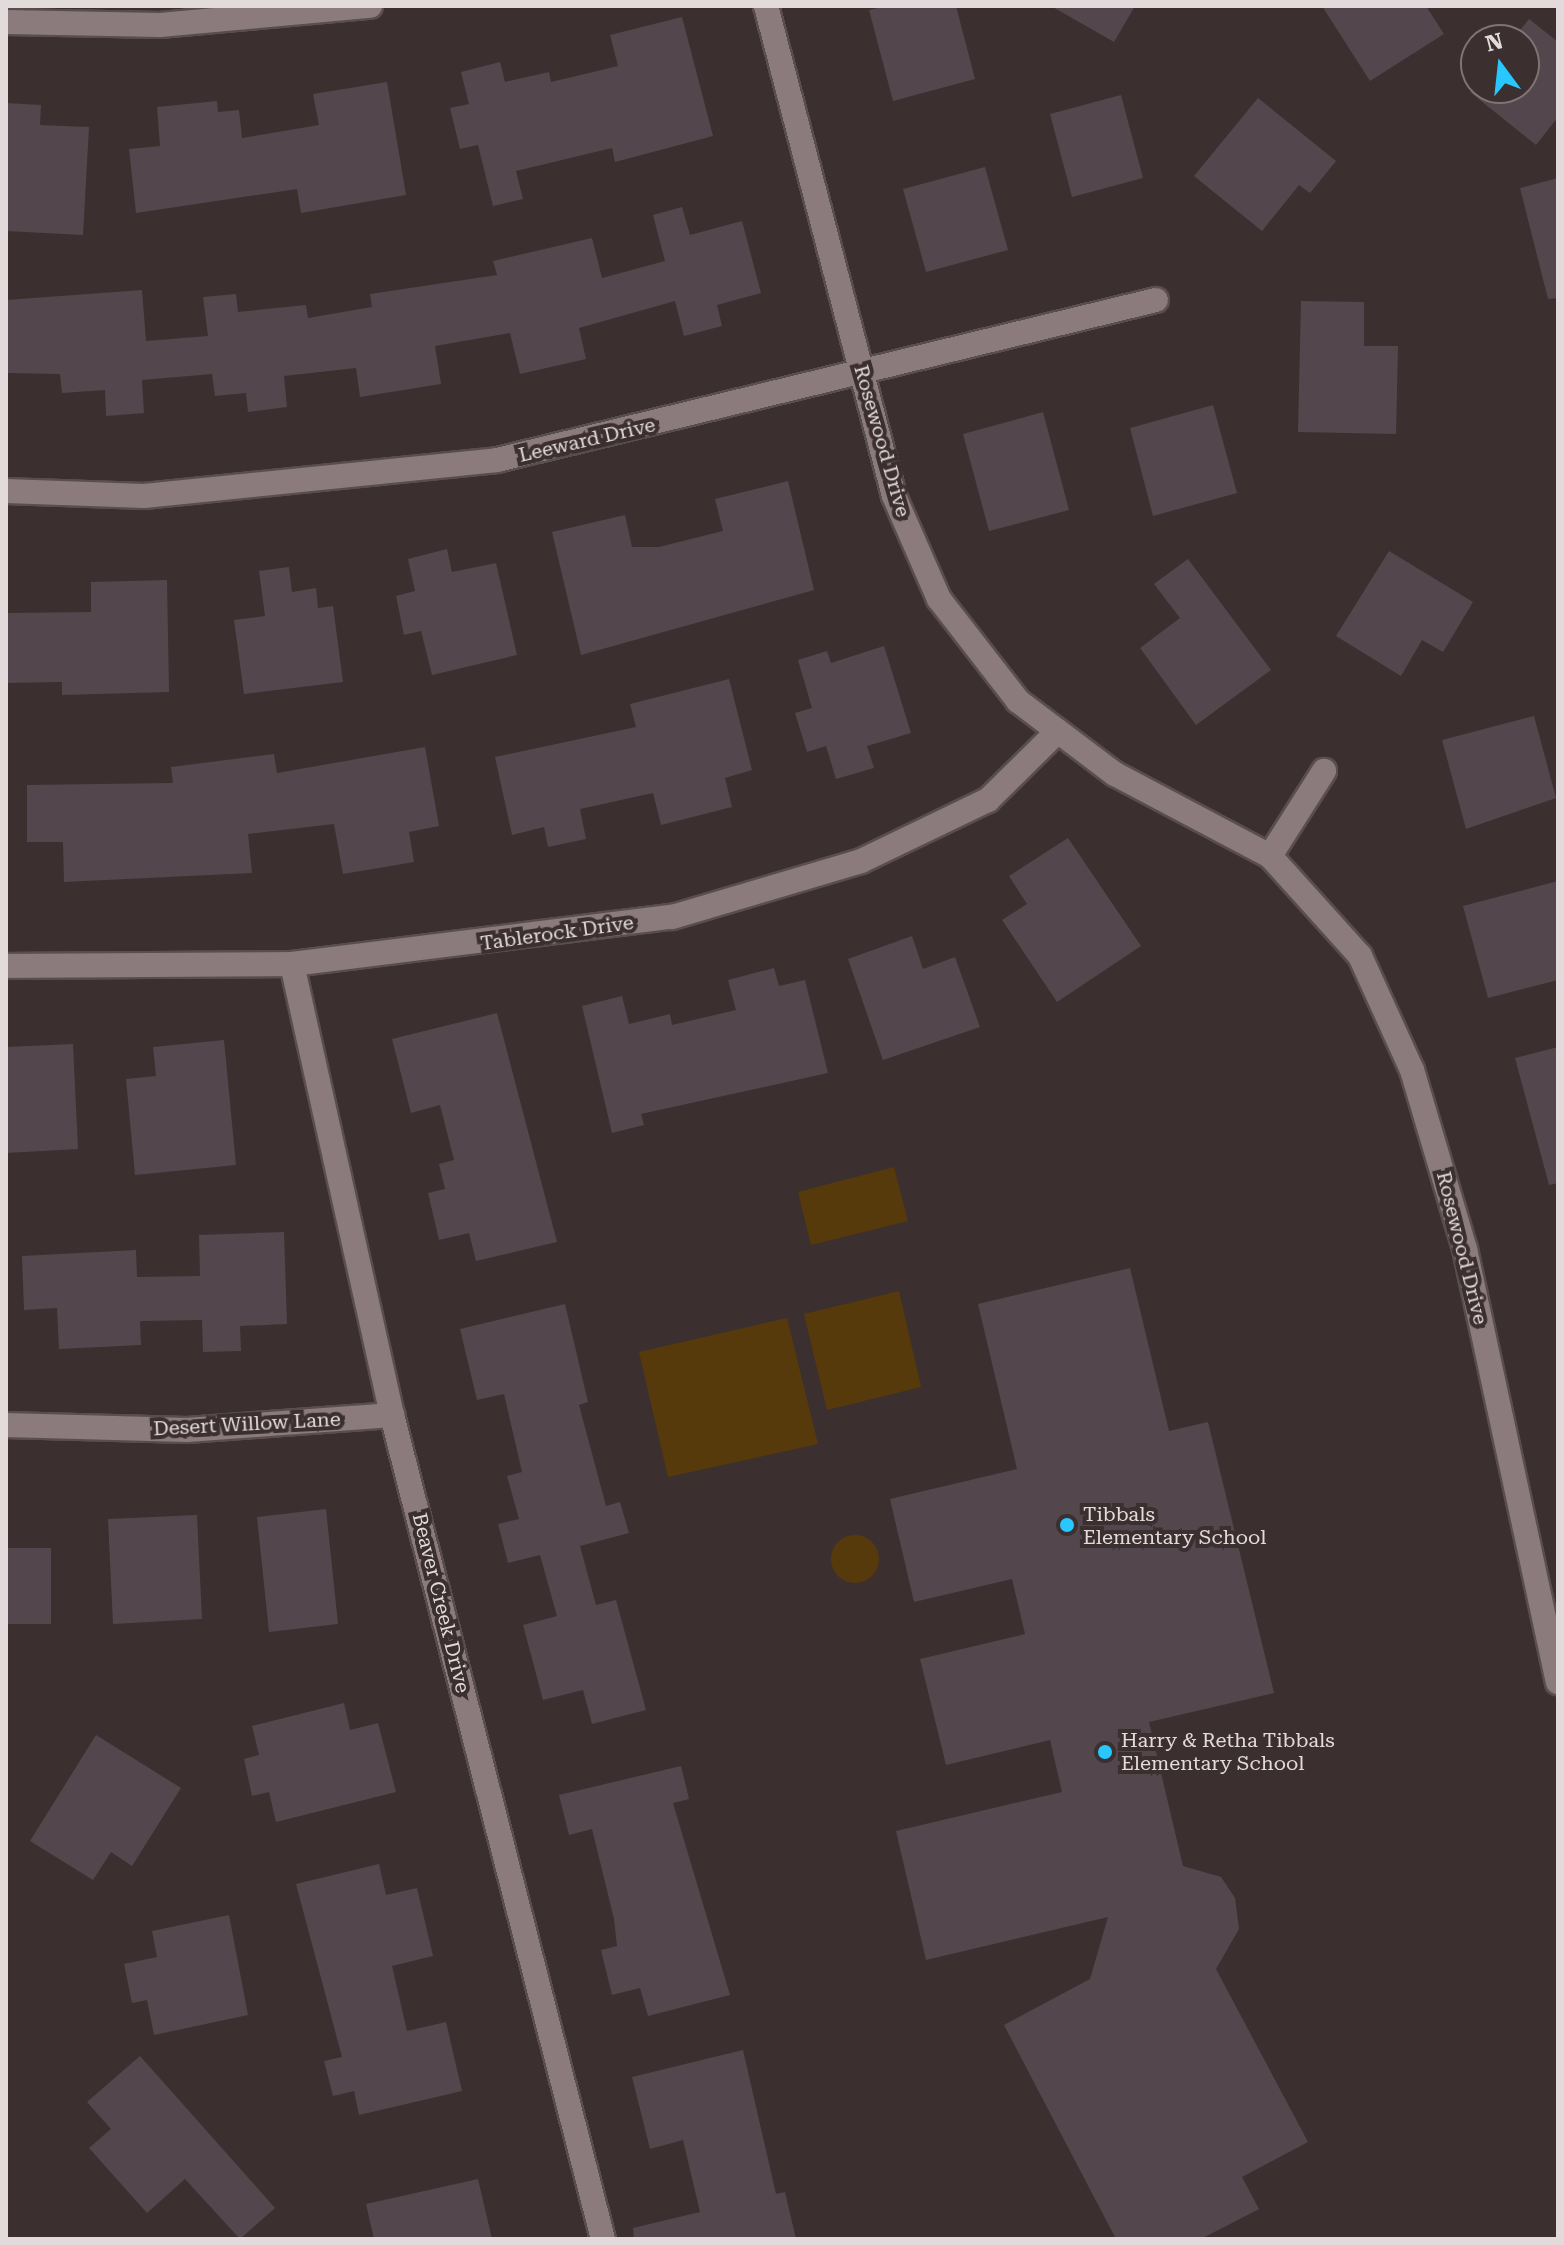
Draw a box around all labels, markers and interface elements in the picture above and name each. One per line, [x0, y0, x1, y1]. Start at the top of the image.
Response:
north arrow [1460, 24, 1540, 104]
text: N [1483, 28, 1506, 57]
street label: Rosewood Drive [849, 362, 915, 520]
street label: Leeward Drive [516, 413, 658, 467]
street label: Tablerock Drive [479, 910, 635, 956]
street label: Rosewood Drive [1431, 1169, 1493, 1327]
street label: Desert Willow Lane [153, 1407, 341, 1441]
place label: Tibbals Elementary School [1083, 1502, 1266, 1549]
street label: Beaver Creek Drive [407, 1511, 475, 1695]
marker: Tibbals Elementary School [1058, 1516, 1076, 1534]
place label: Harry & Retha Tibbals Elementary School [1121, 1728, 1335, 1775]
marker: Harry & Retha Tibbals Elementary School [1096, 1743, 1114, 1761]

